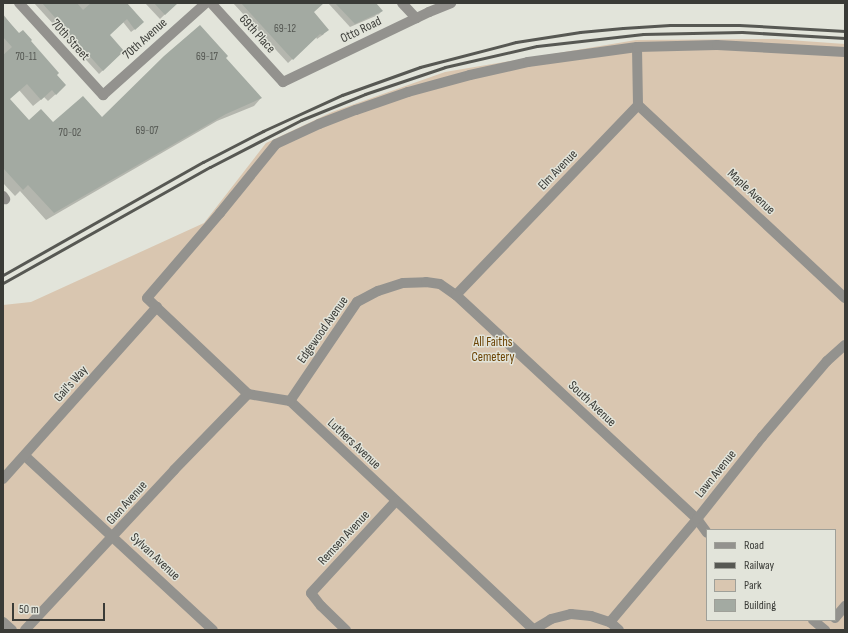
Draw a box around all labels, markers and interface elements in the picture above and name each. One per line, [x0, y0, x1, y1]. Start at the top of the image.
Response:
street label: 69th Place [236, 12, 278, 56]
street label: Otto Road [338, 13, 384, 47]
street label: 70th Avenue [120, 15, 170, 63]
street label: 70th Street [47, 16, 93, 64]
house number: 69-12 [274, 22, 296, 36]
house number: 70-11 [15, 50, 37, 64]
house number: 69-17 [196, 50, 218, 64]
house number: 69-07 [136, 124, 158, 138]
house number: 70-02 [59, 126, 81, 140]
street label: Elm Avenue [535, 147, 581, 193]
street label: Maple Avenue [724, 166, 778, 218]
street label: Edgewood Avenue [294, 293, 352, 367]
park label: All Faiths Cemetery [472, 335, 514, 366]
street label: Gail's Way [51, 363, 91, 405]
street label: South Avenue [565, 378, 619, 430]
street label: Luthers Avenue [324, 415, 384, 473]
street label: Lawn Avenue [692, 447, 740, 501]
street label: Glen Avenue [103, 478, 151, 528]
street label: Remsen Avenue [315, 508, 373, 568]
legend [706, 529, 836, 621]
street label: Sylvan Avenue [127, 530, 183, 584]
text: Road [744, 538, 764, 553]
text: Railway [744, 558, 774, 573]
text: Park [744, 578, 762, 593]
scale bar [14, 595, 107, 621]
text: Building [744, 598, 776, 613]
text: 50 m [19, 602, 39, 617]

